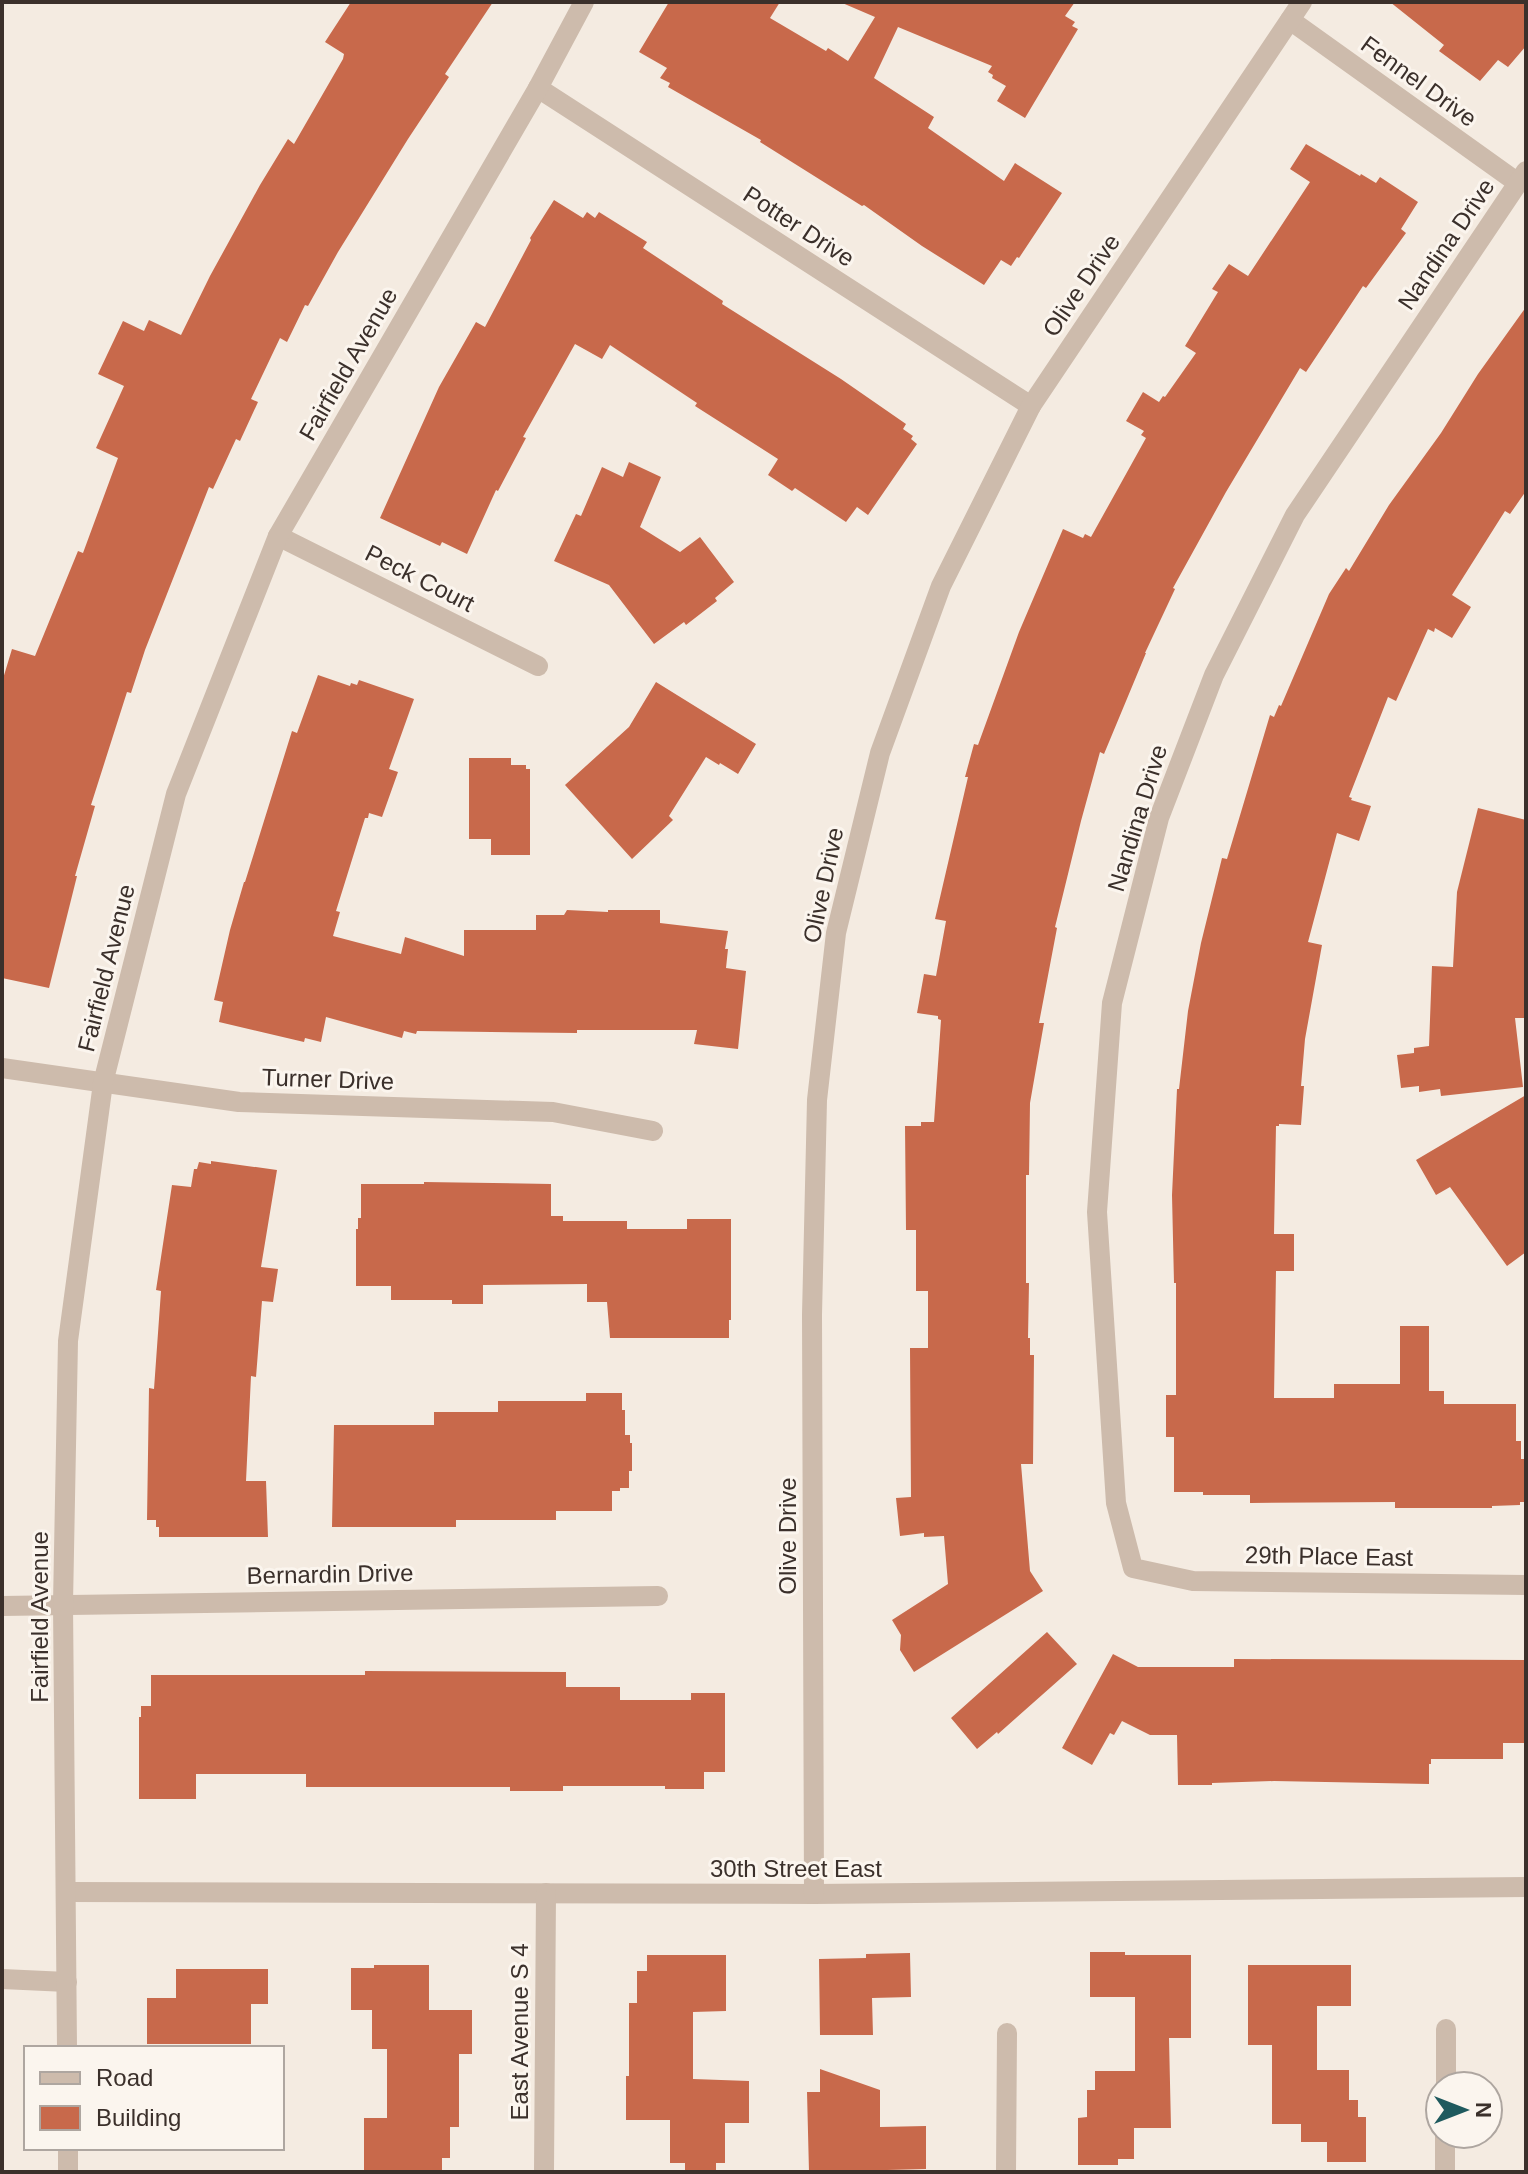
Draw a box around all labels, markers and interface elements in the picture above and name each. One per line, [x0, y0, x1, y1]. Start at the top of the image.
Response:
street label: Fennel Drive [1356, 30, 1482, 132]
street label: Nandina Drive [1392, 173, 1500, 315]
street label: Potter Drive [739, 180, 859, 272]
street label: Olive Drive [1037, 229, 1125, 341]
street label: Fairfield Avenue [293, 283, 403, 445]
street label: Peck Court [361, 539, 479, 617]
street label: Nandina Drive [1102, 741, 1172, 895]
street label: Olive Drive [798, 825, 848, 945]
street label: Fairfield Avenue [72, 881, 140, 1055]
street label: Turner Drive [261, 1063, 395, 1095]
street label: Olive Drive [774, 1477, 801, 1595]
street label: Fairfield Avenue [26, 1531, 53, 1703]
street label: 29th Place East [1245, 1541, 1414, 1571]
street label: Bernardin Drive [246, 1559, 414, 1589]
street label: 30th Street East [710, 1855, 882, 1882]
street label: East Avenue S 4 [506, 1943, 533, 2121]
legend [24, 2046, 284, 2150]
text: Road [96, 2064, 153, 2091]
north arrow [1424, 2070, 1504, 2150]
text: N [1471, 2102, 1496, 2118]
text: Building [96, 2104, 181, 2131]

